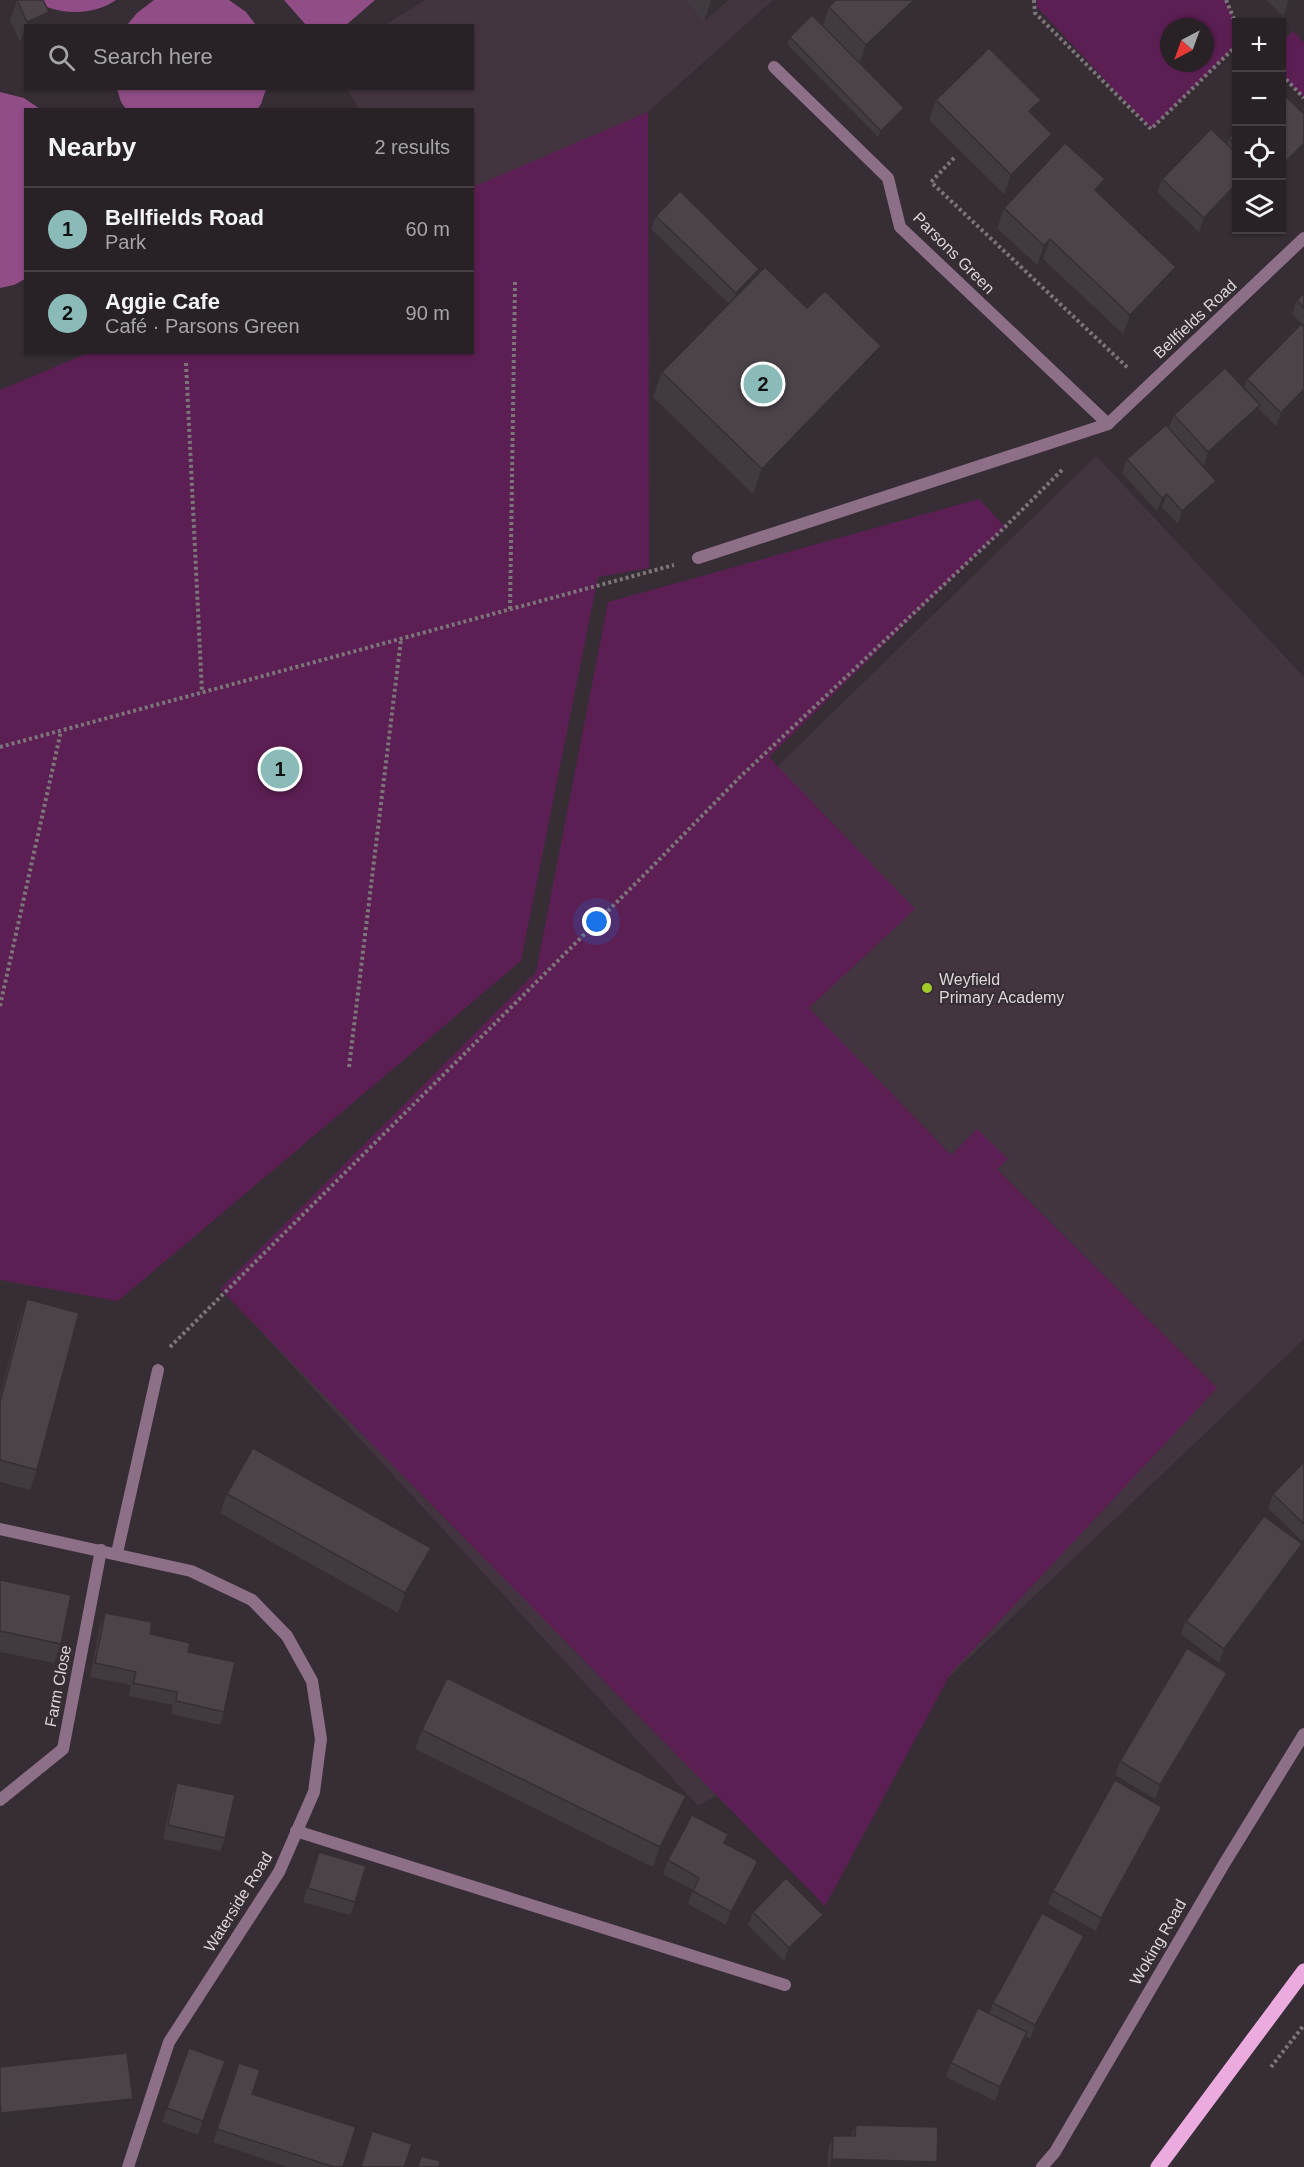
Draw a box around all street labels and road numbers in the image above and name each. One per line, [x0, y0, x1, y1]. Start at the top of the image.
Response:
street label: Parsons Green [910, 209, 998, 297]
street label: Bellfields Road [1150, 276, 1240, 362]
street label: Farm Close [42, 1644, 74, 1728]
street label: Waterside Road [201, 1849, 275, 1955]
street label: Woking Road [1127, 1896, 1189, 1988]

